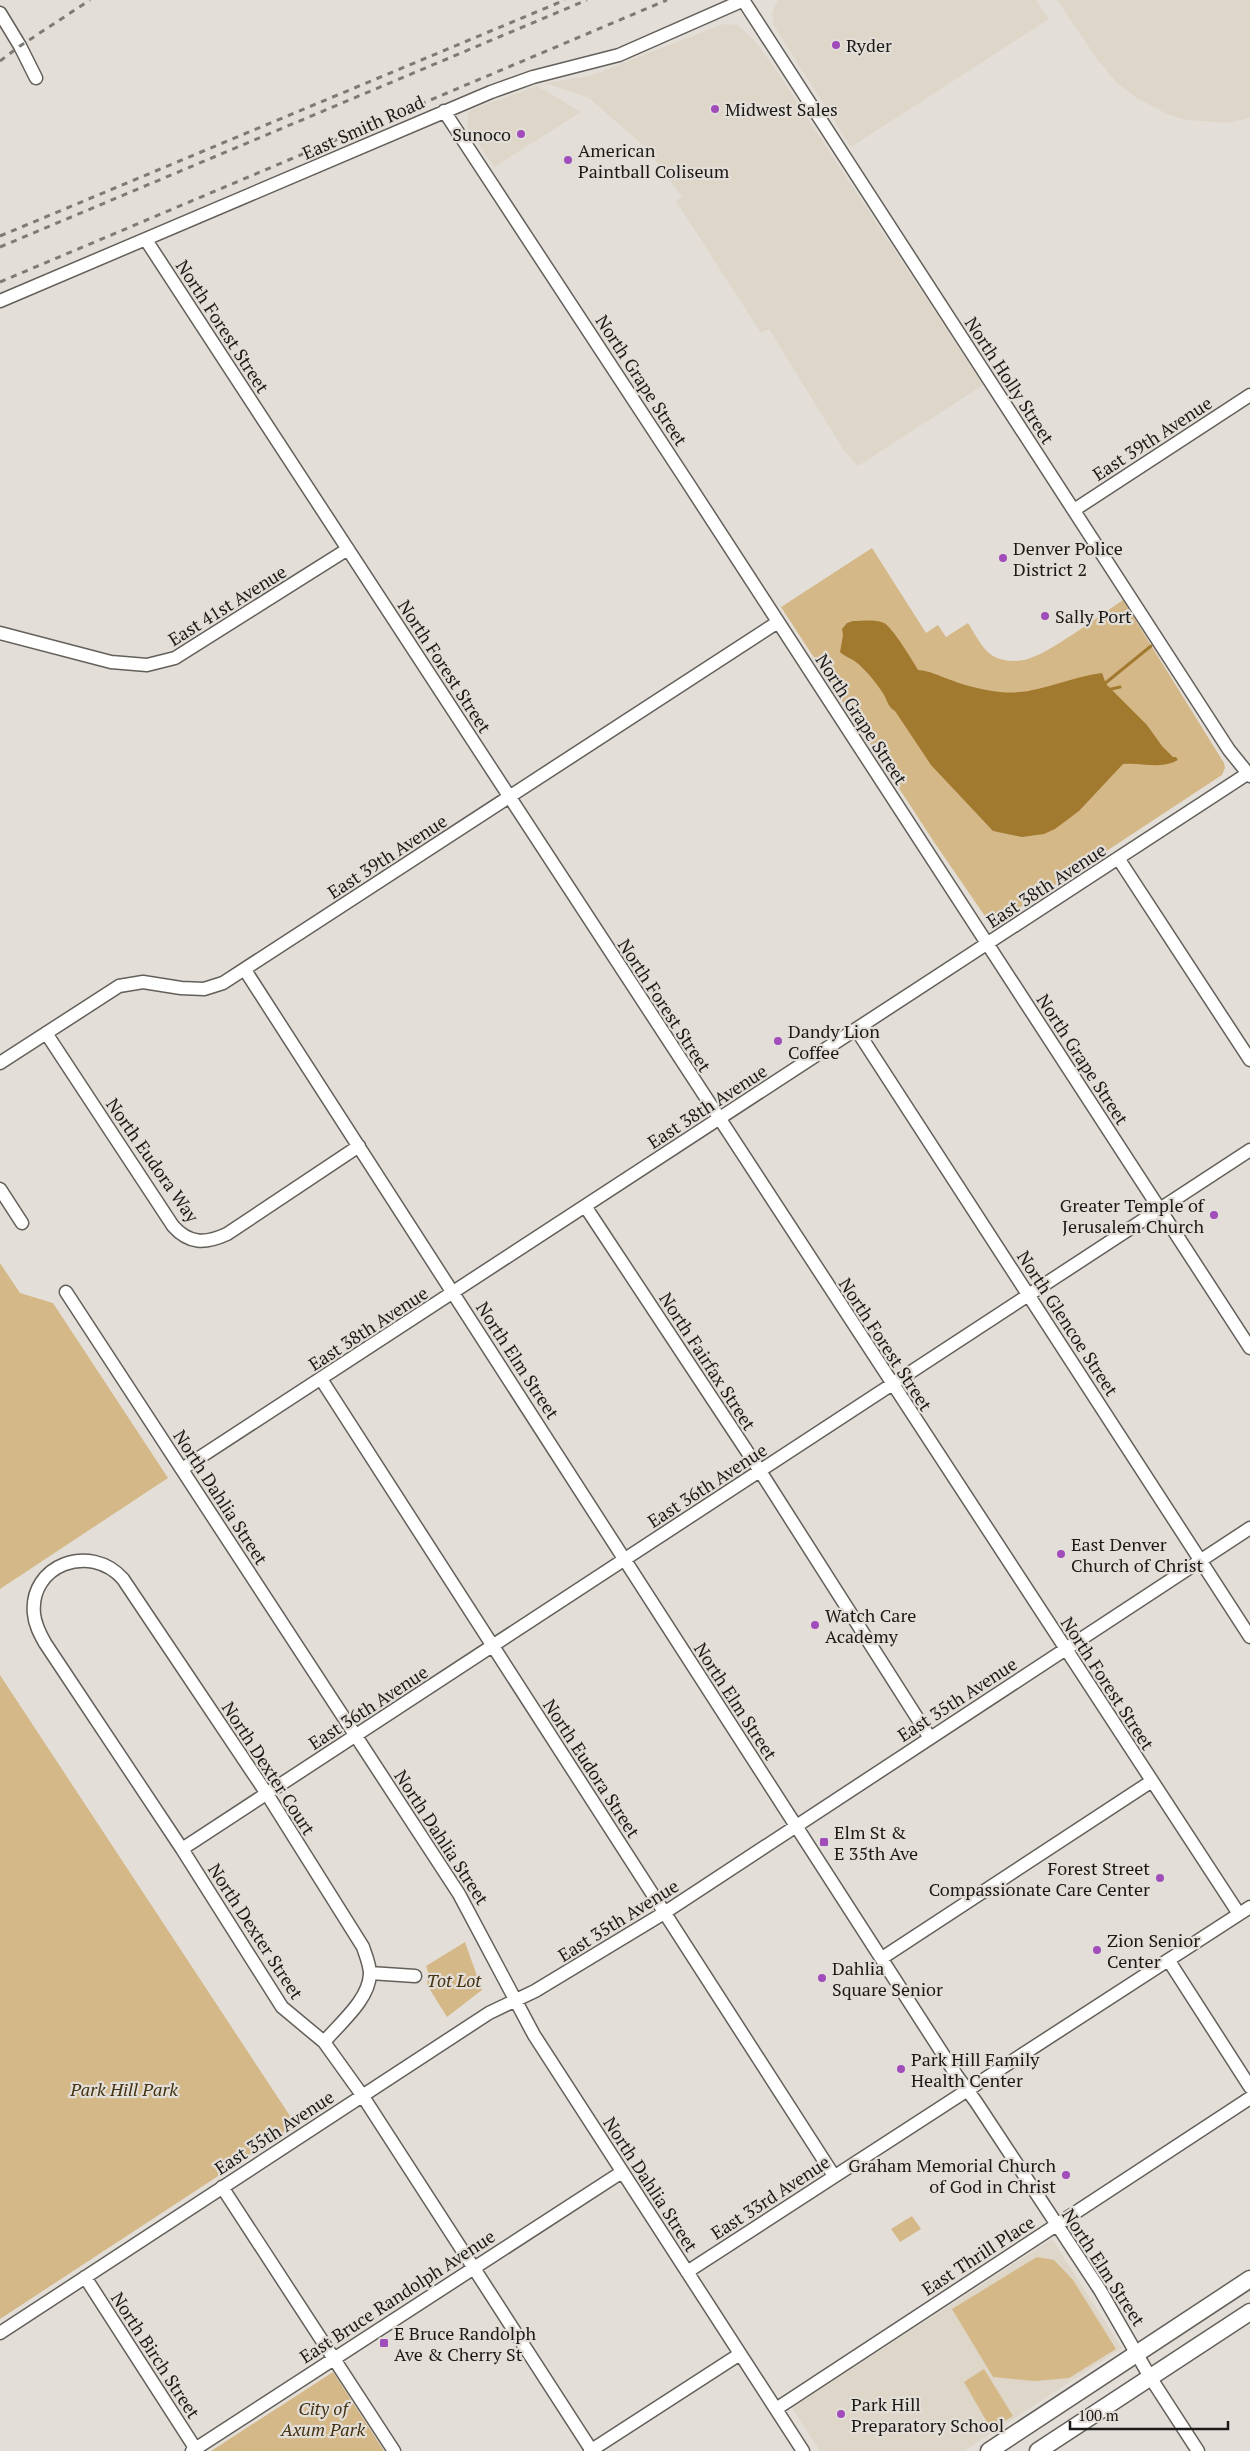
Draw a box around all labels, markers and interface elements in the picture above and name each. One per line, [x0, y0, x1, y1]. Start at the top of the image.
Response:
place label: Ryder [846, 33, 892, 57]
marker: Ryder [830, 39, 842, 51]
street label: East Smith Road [298, 89, 428, 165]
place label: Midwest Sales [725, 97, 838, 121]
marker: Midwest Sales [709, 103, 721, 115]
place label: Sunoco [452, 122, 511, 146]
marker: Sunoco [515, 128, 527, 140]
place label: American Paintball Coliseum [578, 138, 730, 183]
marker: American Paintball Coliseum [562, 154, 574, 166]
street label: North Forest Street [171, 255, 275, 397]
street label: North Grape Street [591, 310, 694, 450]
street label: North Holly Street [960, 312, 1060, 448]
street label: East 39th Avenue [1088, 390, 1216, 486]
place label: Denver Police District 2 [1013, 536, 1123, 581]
marker: Denver Police District 2 [997, 552, 1009, 564]
street label: East 41st Avenue [163, 559, 291, 651]
street label: North Forest Street [393, 595, 497, 737]
place label: Sally Port [1055, 604, 1132, 628]
marker: Sally Port [1039, 610, 1051, 622]
street label: North Grape Street [811, 649, 914, 789]
street label: East 39th Avenue [323, 808, 451, 904]
street label: East 38th Avenue [982, 837, 1110, 933]
street label: North Forest Street [613, 934, 717, 1076]
street label: North Grape Street [1032, 989, 1135, 1129]
place label: Dandy Lion Coffee [788, 1019, 880, 1064]
marker: Dandy Lion Coffee [772, 1035, 784, 1047]
street label: East 38th Avenue [643, 1058, 771, 1154]
street label: North Eudora Way [101, 1093, 205, 1228]
place label: Greater Temple of Jerusalem Church [1060, 1193, 1206, 1238]
marker: Greater Temple of Jerusalem Church [1208, 1209, 1220, 1221]
street label: North Glencoe Street [1012, 1246, 1124, 1401]
street label: North Forest Street [834, 1273, 938, 1415]
street label: East 38th Avenue [304, 1280, 432, 1376]
street label: North Fairfax Street [654, 1287, 762, 1435]
street label: North Elm Street [471, 1297, 565, 1424]
street label: North Dahlia Street [168, 1425, 274, 1569]
street label: East 36th Avenue [643, 1437, 771, 1533]
place label: East Denver Church of Christ [1071, 1532, 1203, 1577]
marker: East Denver Church of Christ [1055, 1548, 1067, 1560]
place label: Watch Care Academy [825, 1603, 916, 1648]
street label: North Forest Street [1056, 1612, 1160, 1754]
marker: Watch Care Academy [809, 1619, 821, 1631]
street label: North Elm Street [689, 1638, 783, 1765]
street label: East 35th Avenue [893, 1651, 1021, 1747]
street label: East 36th Avenue [304, 1659, 432, 1755]
street label: North Eudora Street [538, 1694, 646, 1842]
street label: North Dexter Court [217, 1697, 321, 1840]
street label: North Dahlia Street [389, 1765, 495, 1909]
place label: Elm St & E 35th Ave [834, 1820, 918, 1865]
marker: Elm St & E 35th Ave [818, 1836, 830, 1848]
place label: Forest Street Compassionate Care Center [929, 1856, 1150, 1901]
street label: North Dexter Street [203, 1858, 309, 2004]
marker: Forest Street Compassionate Care Center [1154, 1872, 1166, 1884]
street label: East 35th Avenue [553, 1873, 683, 1967]
place label: Zion Senior Center [1107, 1928, 1200, 1973]
marker: Zion Senior Center [1091, 1944, 1103, 1956]
place label: Dahlia Square Senior [832, 1956, 943, 2001]
park label: Tot Lot [427, 1968, 482, 1992]
marker: Dahlia Square Senior [816, 1972, 828, 1984]
place label: Park Hill Family Health Center [911, 2047, 1040, 2092]
marker: Park Hill Family Health Center [895, 2063, 907, 2075]
park label: Park Hill Park [69, 2077, 178, 2101]
street label: East 35th Avenue [210, 2084, 338, 2180]
street label: North Dahlia Street [598, 2112, 704, 2256]
street label: East 33rd Avenue [706, 2150, 834, 2244]
place label: Graham Memorial Church of God in Christ [848, 2153, 1056, 2198]
marker: Graham Memorial Church of God in Christ [1060, 2169, 1072, 2181]
street label: North Elm Street [1057, 2204, 1151, 2331]
street label: East Thrill Place [917, 2210, 1039, 2300]
street label: East Bruce Randolph Avenue [295, 2224, 499, 2368]
street label: North Birch Street [106, 2287, 206, 2423]
place label: E Bruce Randolph Ave & Cherry St [394, 2321, 536, 2366]
marker: E Bruce Randolph Ave & Cherry St [378, 2337, 390, 2349]
place label: Park Hill Preparatory School [851, 2392, 1004, 2437]
park label: City of Axum Park [280, 2396, 366, 2441]
scale bar [1070, 2398, 1228, 2430]
text: 100 m [1078, 2405, 1119, 2425]
marker: Park Hill Preparatory School [835, 2408, 847, 2420]

